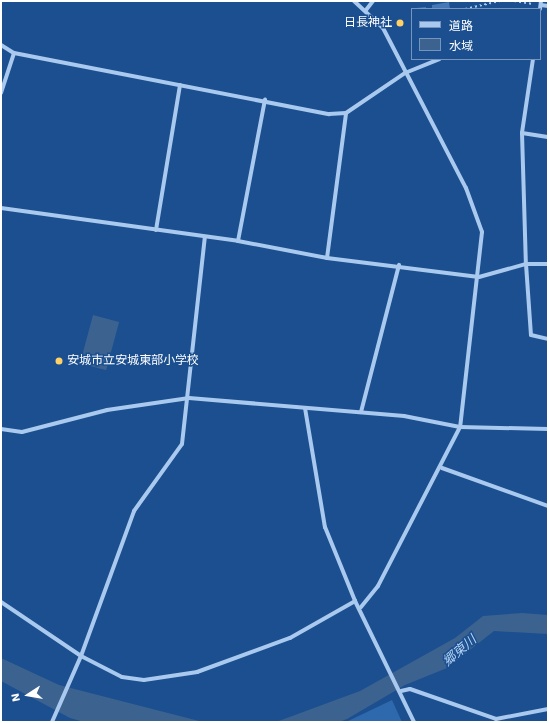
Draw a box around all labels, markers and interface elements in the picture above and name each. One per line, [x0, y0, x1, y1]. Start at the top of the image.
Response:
legend [411, 8, 541, 60]
place label: 日長神社 [344, 16, 392, 30]
marker: 日長神社 [395, 18, 405, 28]
text: 道路 [449, 19, 473, 33]
text: 水域 [449, 39, 473, 53]
place label: 安城市立安城東部小学校 [67, 354, 199, 368]
marker: 安城市立安城東部小学校 [54, 356, 64, 366]
water label: 郷東川 [440, 632, 480, 670]
north arrow [8, 675, 48, 715]
text: N [9, 692, 23, 703]

